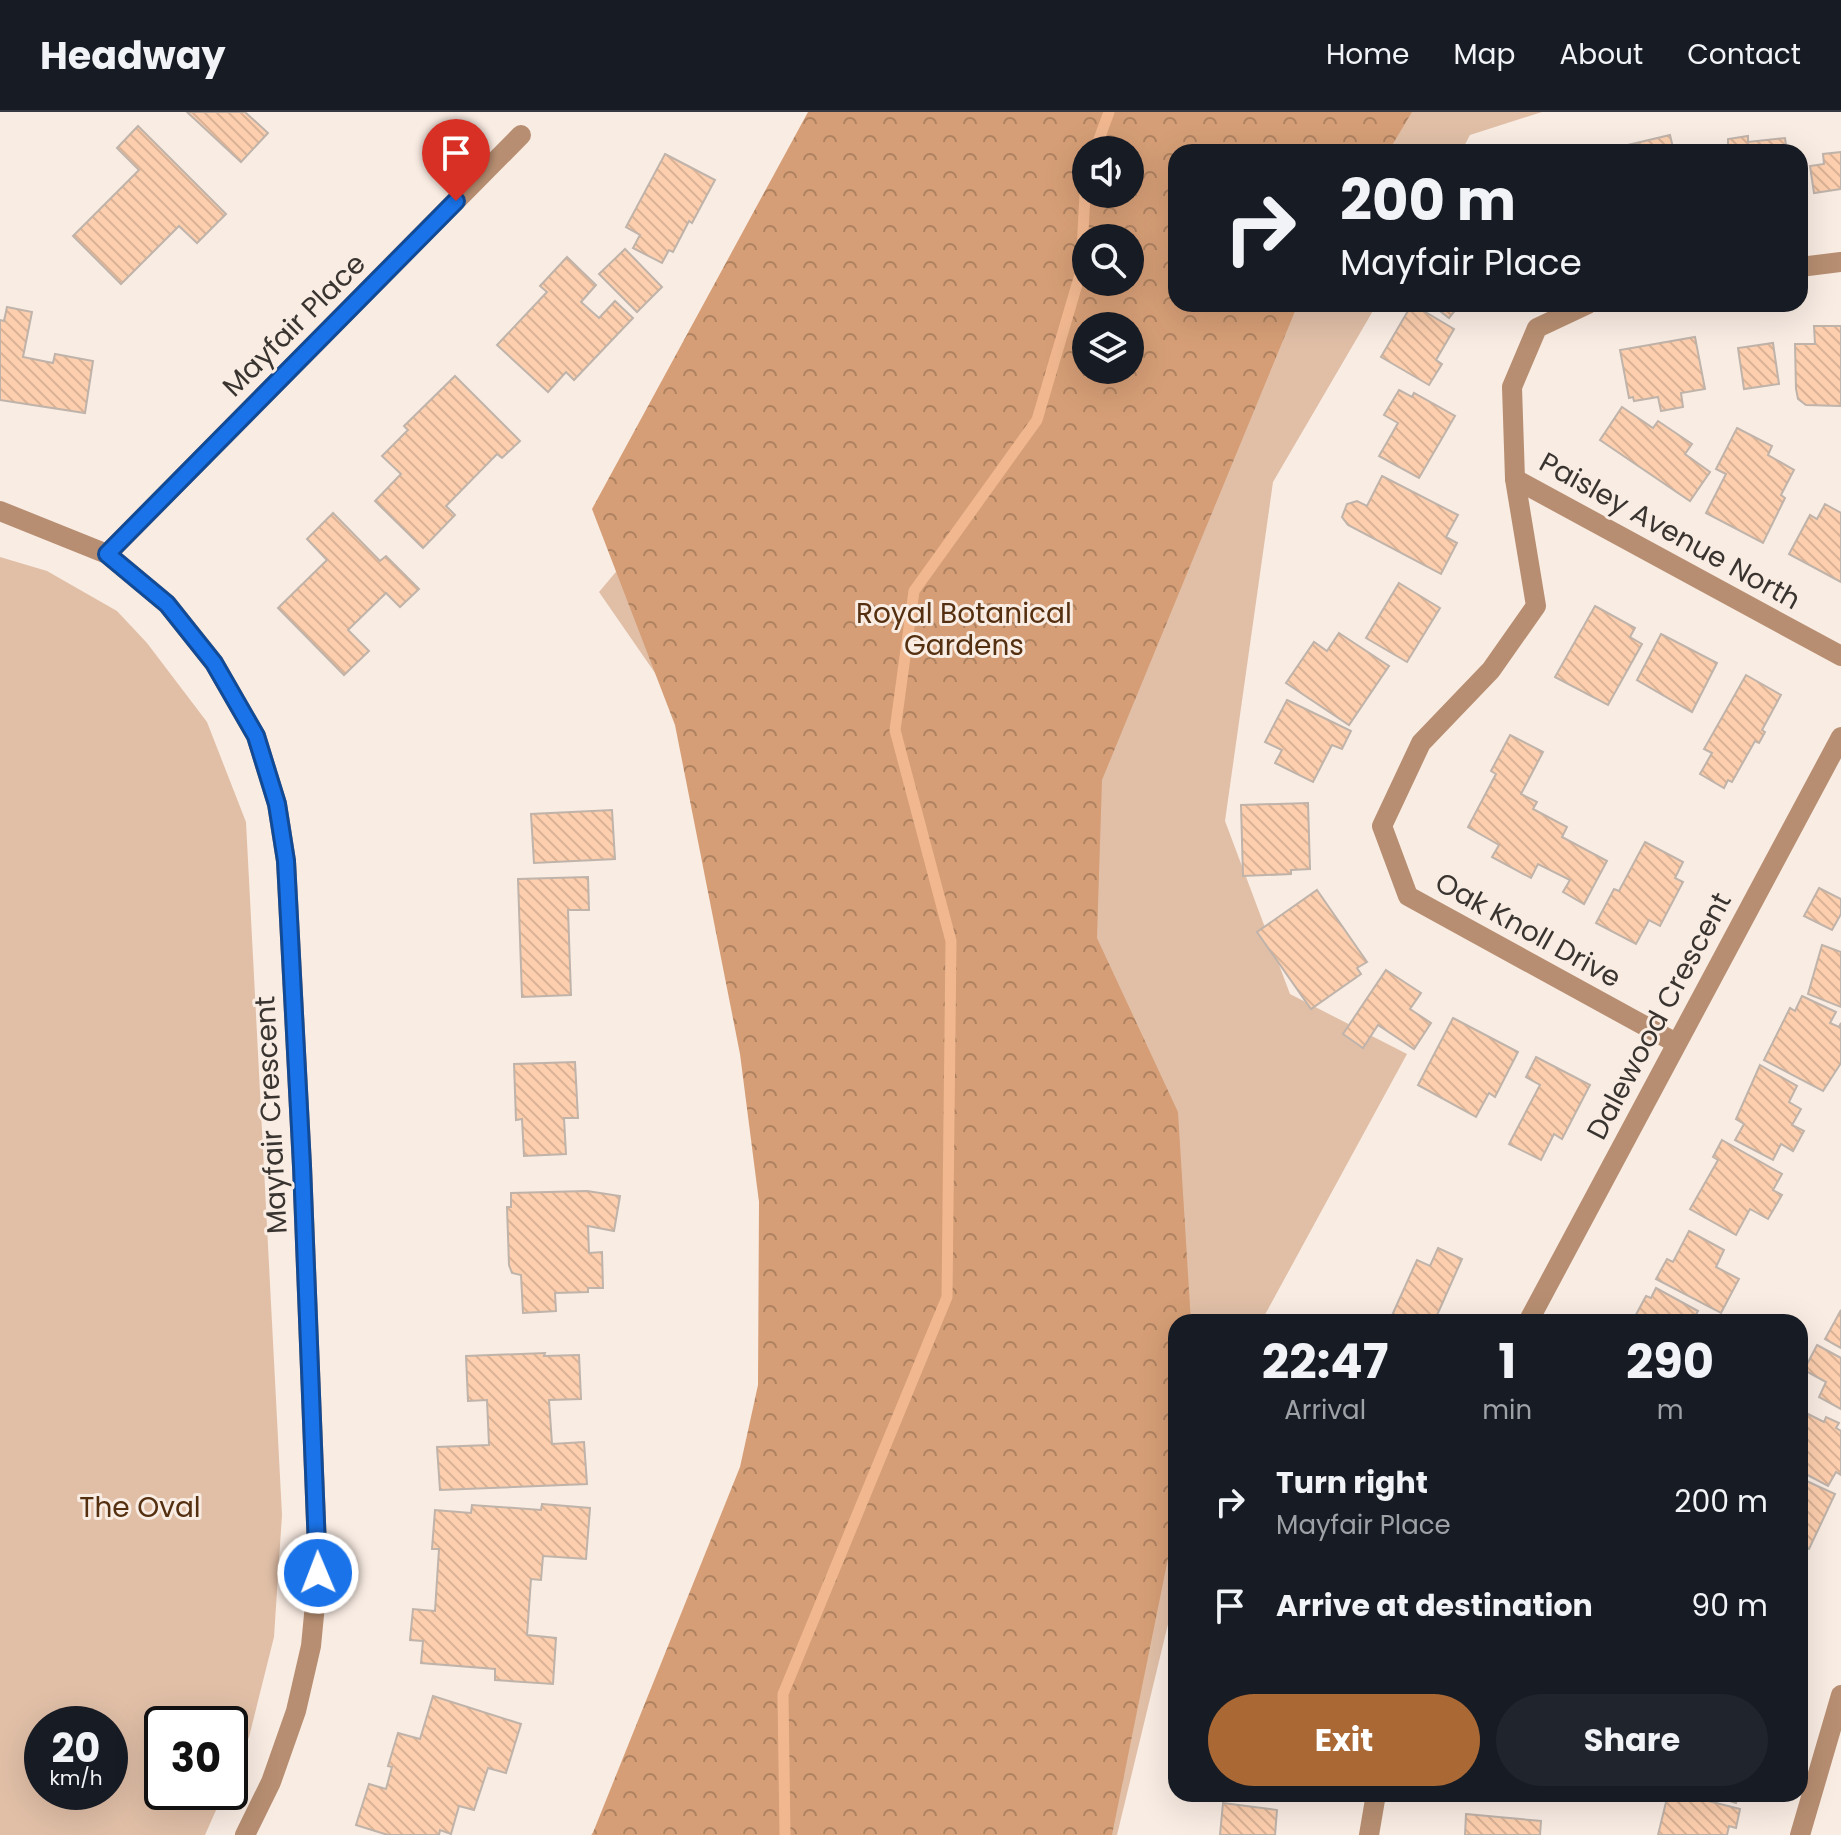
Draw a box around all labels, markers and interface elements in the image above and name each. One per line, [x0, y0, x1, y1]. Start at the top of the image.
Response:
text: Headway [40, 29, 226, 82]
text: Home [1326, 35, 1409, 74]
text: Map [1453, 35, 1515, 74]
text: About [1559, 35, 1643, 74]
text: Contact [1687, 35, 1801, 74]
pin [422, 119, 490, 201]
icon: arrive [434, 131, 478, 175]
map controls [1072, 136, 1144, 384]
button: sound [1072, 136, 1144, 208]
text: 200 m [1340, 161, 1516, 240]
icon: right [1208, 176, 1312, 280]
button: search [1072, 224, 1144, 296]
text: Mayfair Place [1340, 237, 1582, 288]
street label: Mayfair Place [214, 245, 374, 405]
button: layers [1072, 312, 1144, 384]
street label: Paisley Avenue North [1532, 443, 1808, 619]
park label: Royal Botanical Gardens [856, 594, 1072, 665]
street label: Oak Knoll Drive [1428, 863, 1628, 997]
street label: Dalewood Crescent [1577, 886, 1741, 1146]
street label: Mayfair Crescent [245, 995, 297, 1235]
text: 22:47 [1262, 1328, 1388, 1395]
text: 1 [1498, 1328, 1516, 1395]
text: 290 [1626, 1328, 1714, 1395]
text: Arrival [1284, 1392, 1366, 1428]
text: min [1482, 1392, 1532, 1428]
text: m [1657, 1392, 1683, 1428]
text: Turn right [1276, 1461, 1428, 1504]
icon: right [1208, 1480, 1252, 1524]
text: 200 m [1674, 1480, 1768, 1523]
park label: The Oval [79, 1488, 201, 1527]
text: Mayfair Place [1276, 1507, 1451, 1543]
position arrow [276, 1531, 360, 1615]
icon: arrive [1208, 1584, 1252, 1628]
text: Arrive at destination [1276, 1584, 1593, 1627]
text: 90 m [1691, 1584, 1768, 1627]
button: Exit [1208, 1694, 1480, 1786]
button: Share [1496, 1694, 1768, 1786]
speed limit sign: 30 [144, 1706, 248, 1810]
text: 20 [52, 1720, 100, 1776]
text: km/h [49, 1764, 103, 1792]

